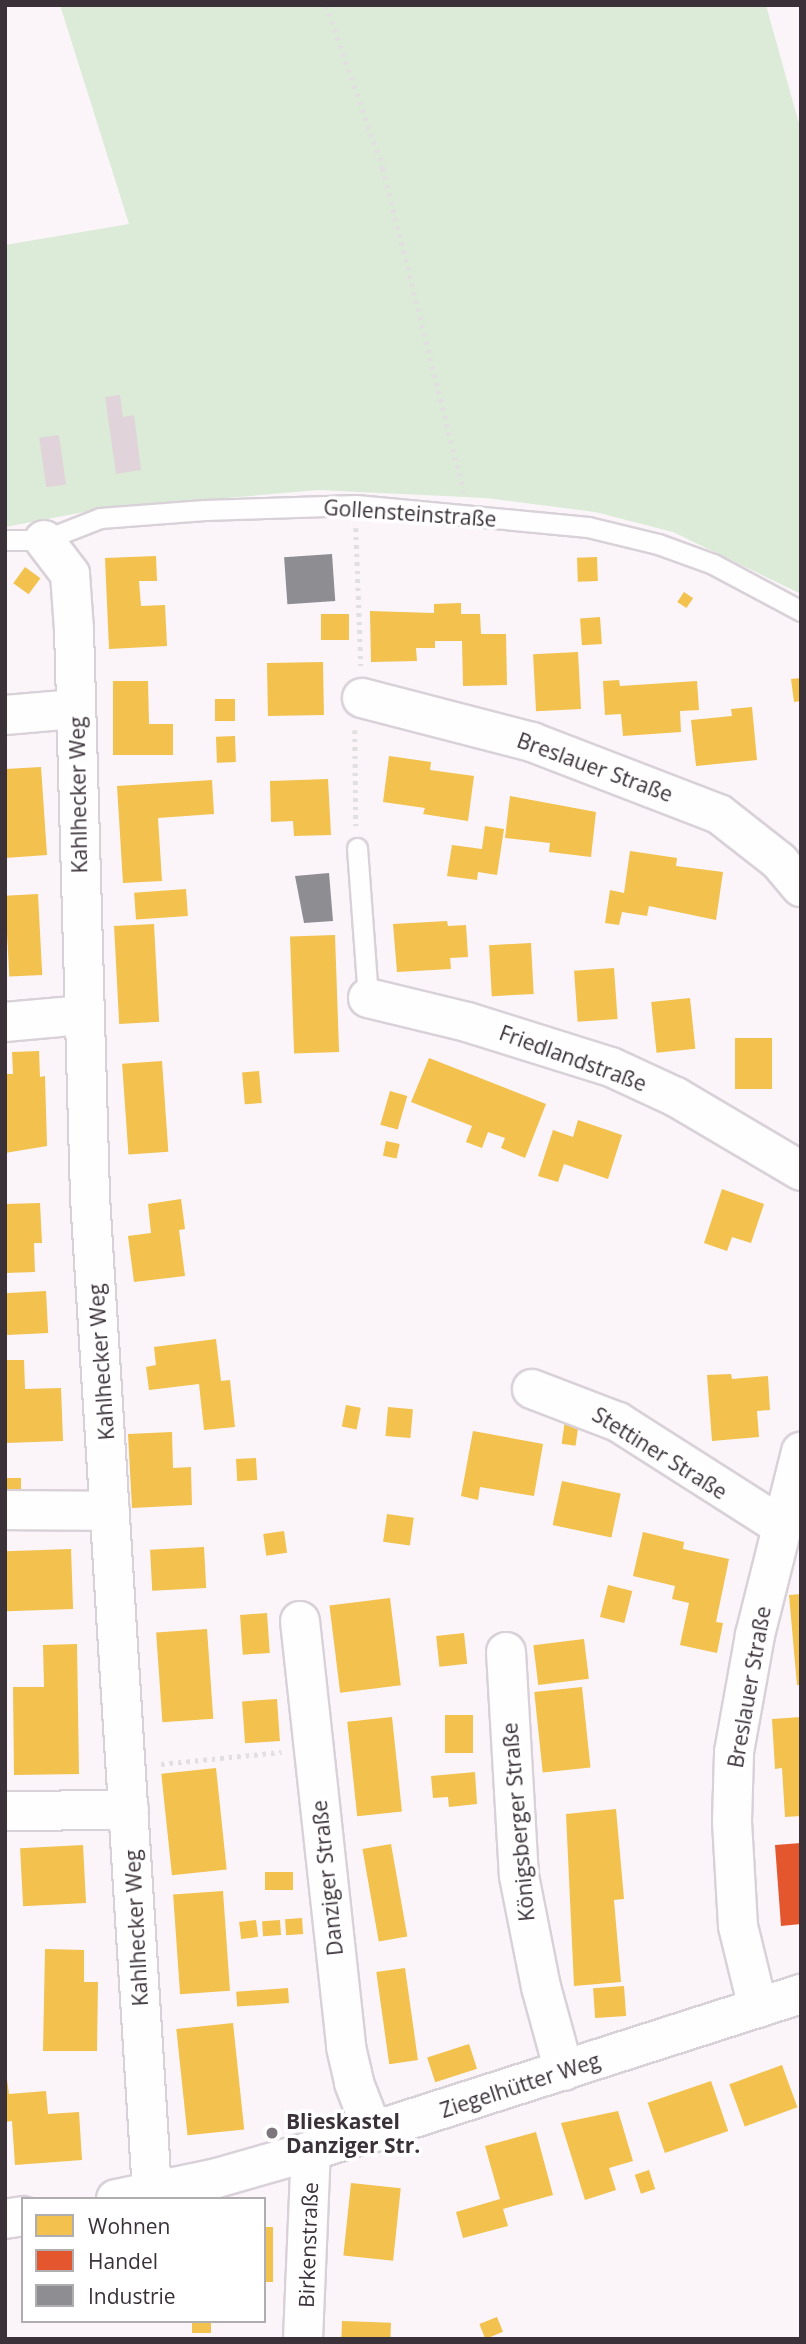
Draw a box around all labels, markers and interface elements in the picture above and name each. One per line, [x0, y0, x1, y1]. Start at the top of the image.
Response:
street label: Gollensteinstraße [323, 494, 497, 532]
street label: Kahlhecker Weg [64, 716, 92, 874]
street label: Breslauer Straße [514, 727, 676, 807]
street label: Friedlandstraße [496, 1020, 650, 1096]
street label: Kahlhecker Weg [83, 1283, 119, 1441]
street label: Stettiner Straße [588, 1402, 732, 1504]
street label: Breslauer Straße [722, 1604, 776, 1770]
street label: Königsberger Straße [497, 1721, 539, 1923]
street label: Danziger Straße [306, 1799, 348, 1957]
street label: Kahlhecker Weg [119, 1849, 153, 2007]
street label: Ziegelhütter Weg [437, 2047, 603, 2123]
place label: Blieskastel Danziger Str. [286, 2108, 420, 2158]
marker: Blieskastel Danziger Str. [264, 2125, 280, 2141]
street label: Birkenstraße [293, 2182, 323, 2308]
legend [21, 2197, 266, 2323]
text: Wohnen [88, 2212, 170, 2240]
text: Handel [88, 2247, 158, 2275]
text: Industrie [88, 2282, 176, 2310]

